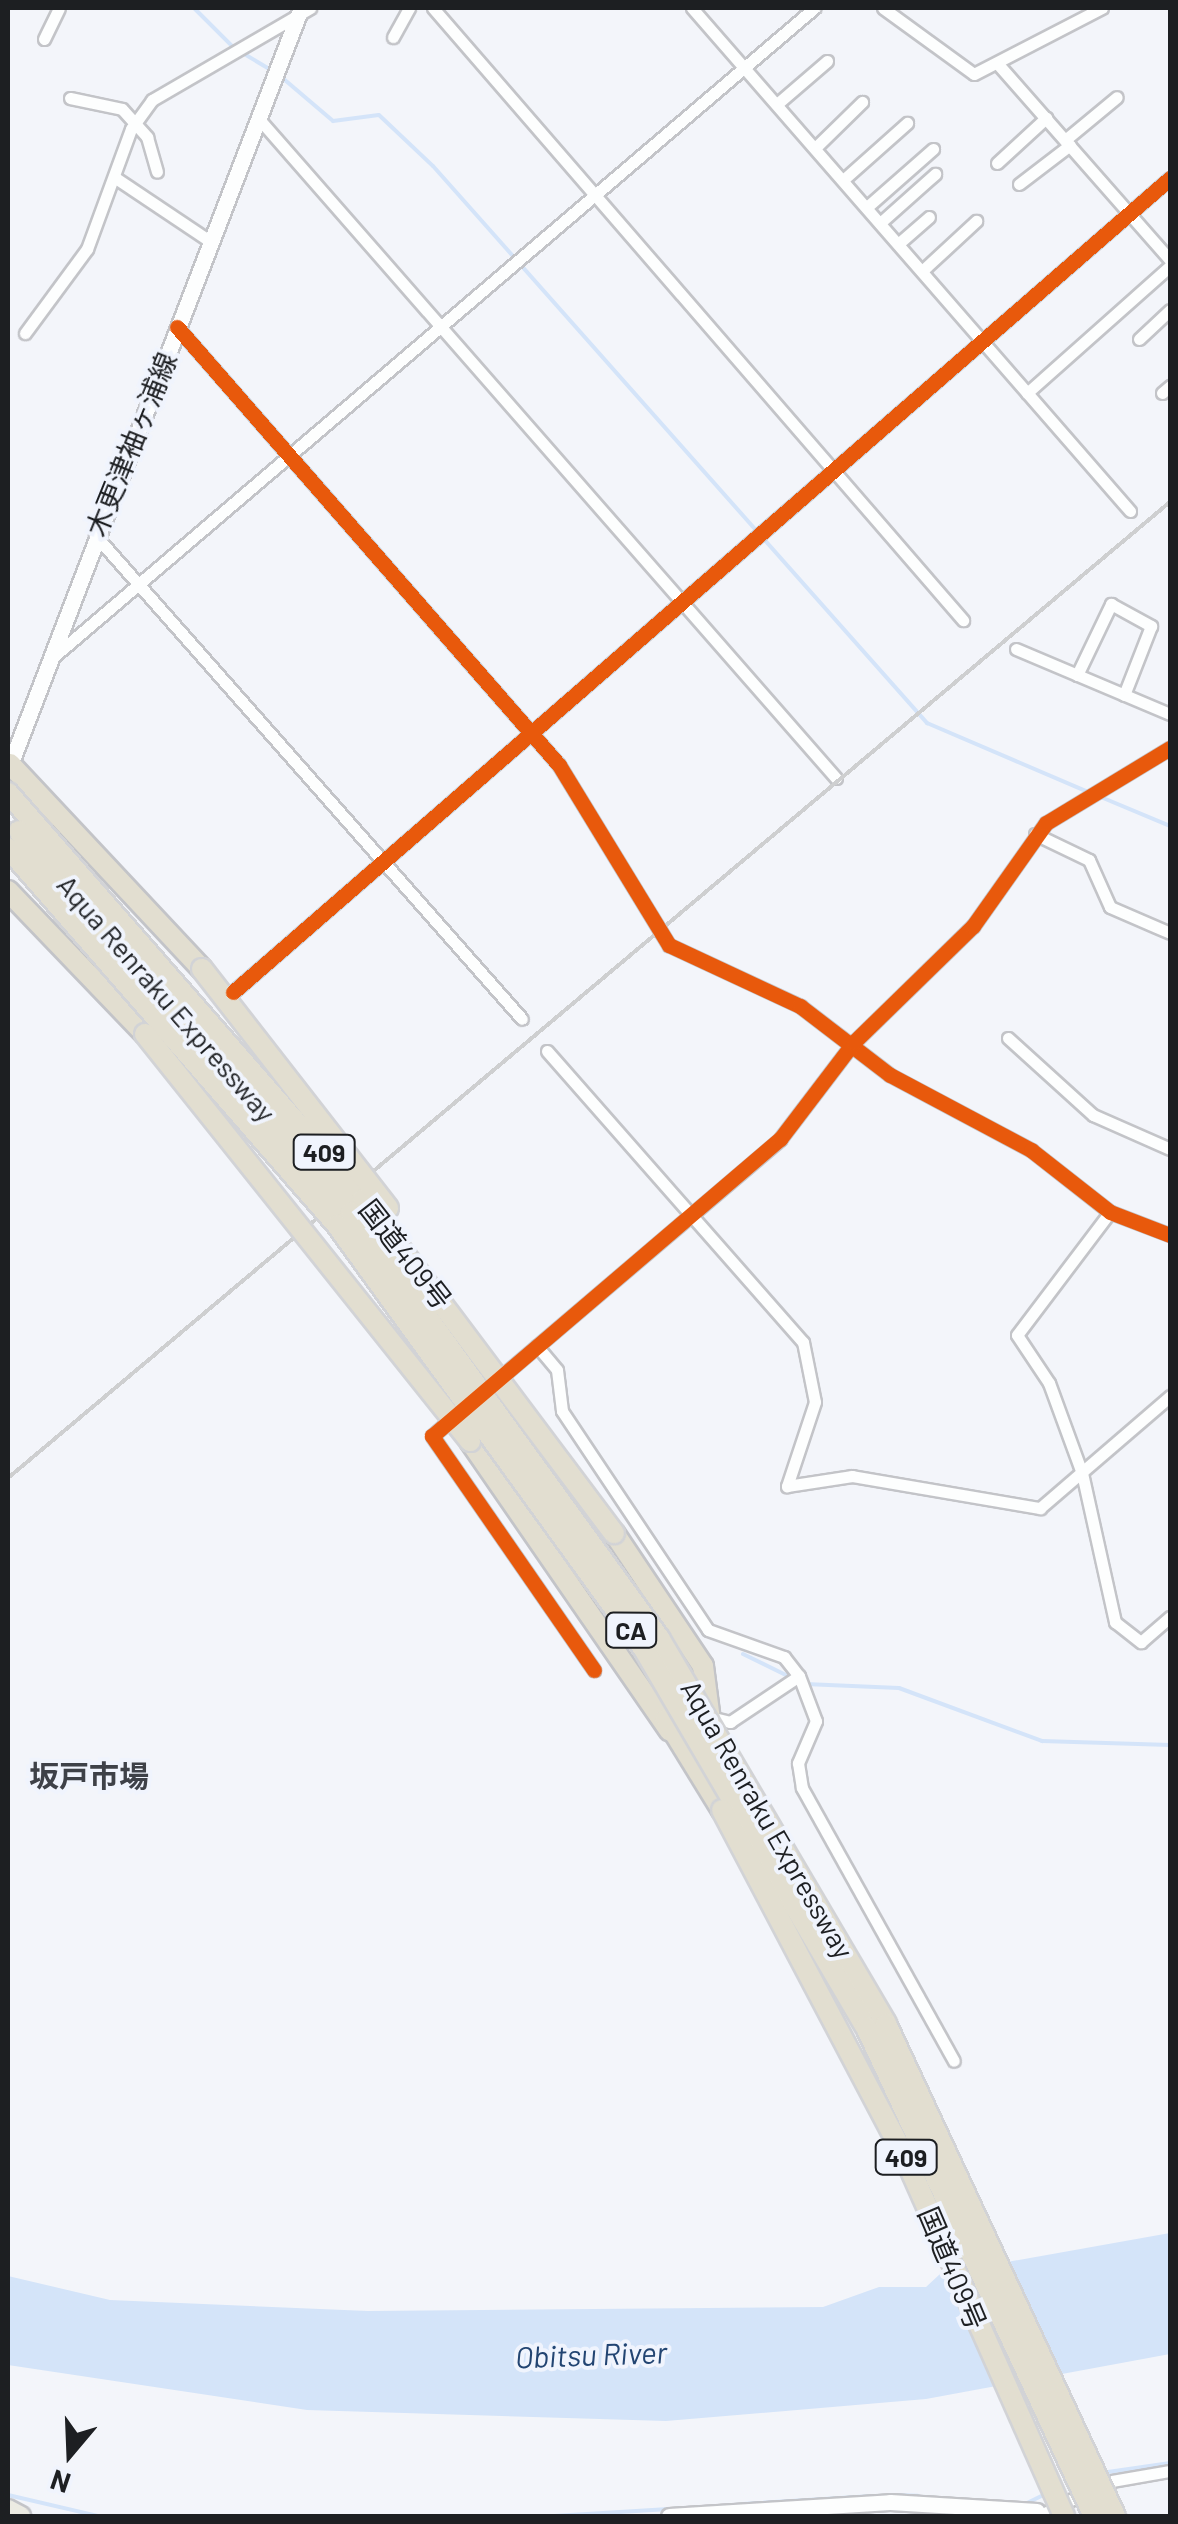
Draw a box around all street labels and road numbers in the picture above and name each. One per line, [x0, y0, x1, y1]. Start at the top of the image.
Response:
street label: 木更津袖ヶ浦線 [79, 347, 183, 541]
street label: Aqua Renraku Expressway [51, 868, 283, 1128]
road number: 409 [292, 1132, 356, 1172]
street label: 国道409号 [353, 1193, 459, 1315]
road number: CA [604, 1610, 658, 1650]
street label: Aqua Renraku Expressway [674, 1674, 862, 1964]
road number: 409 [874, 2137, 938, 2177]
street label: 国道409号 [912, 2202, 994, 2334]

